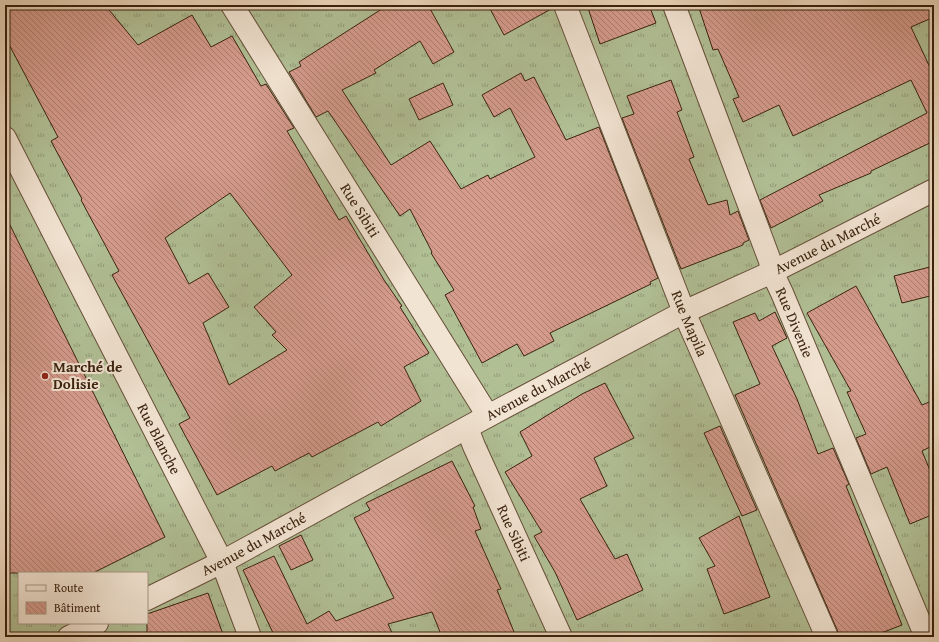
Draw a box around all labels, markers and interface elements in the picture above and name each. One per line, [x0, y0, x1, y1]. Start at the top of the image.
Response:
street label: Rue Sibiti [336, 179, 385, 241]
street label: Avenue du Marché [771, 208, 884, 279]
street label: Rue Divenie [771, 284, 819, 361]
street label: Rue Mapila [667, 287, 713, 360]
street label: Avenue du Marché [482, 352, 594, 425]
place label: Marché de Dolisie [53, 356, 122, 394]
marker: Marché de Dolisie [40, 371, 50, 381]
street label: Rue Blanche [132, 399, 186, 478]
street label: Rue Sibiti [492, 501, 536, 565]
street label: Avenue du Marché [198, 507, 310, 581]
legend [18, 572, 148, 624]
text: Route [54, 579, 84, 596]
text: Bâtiment [54, 599, 101, 616]

